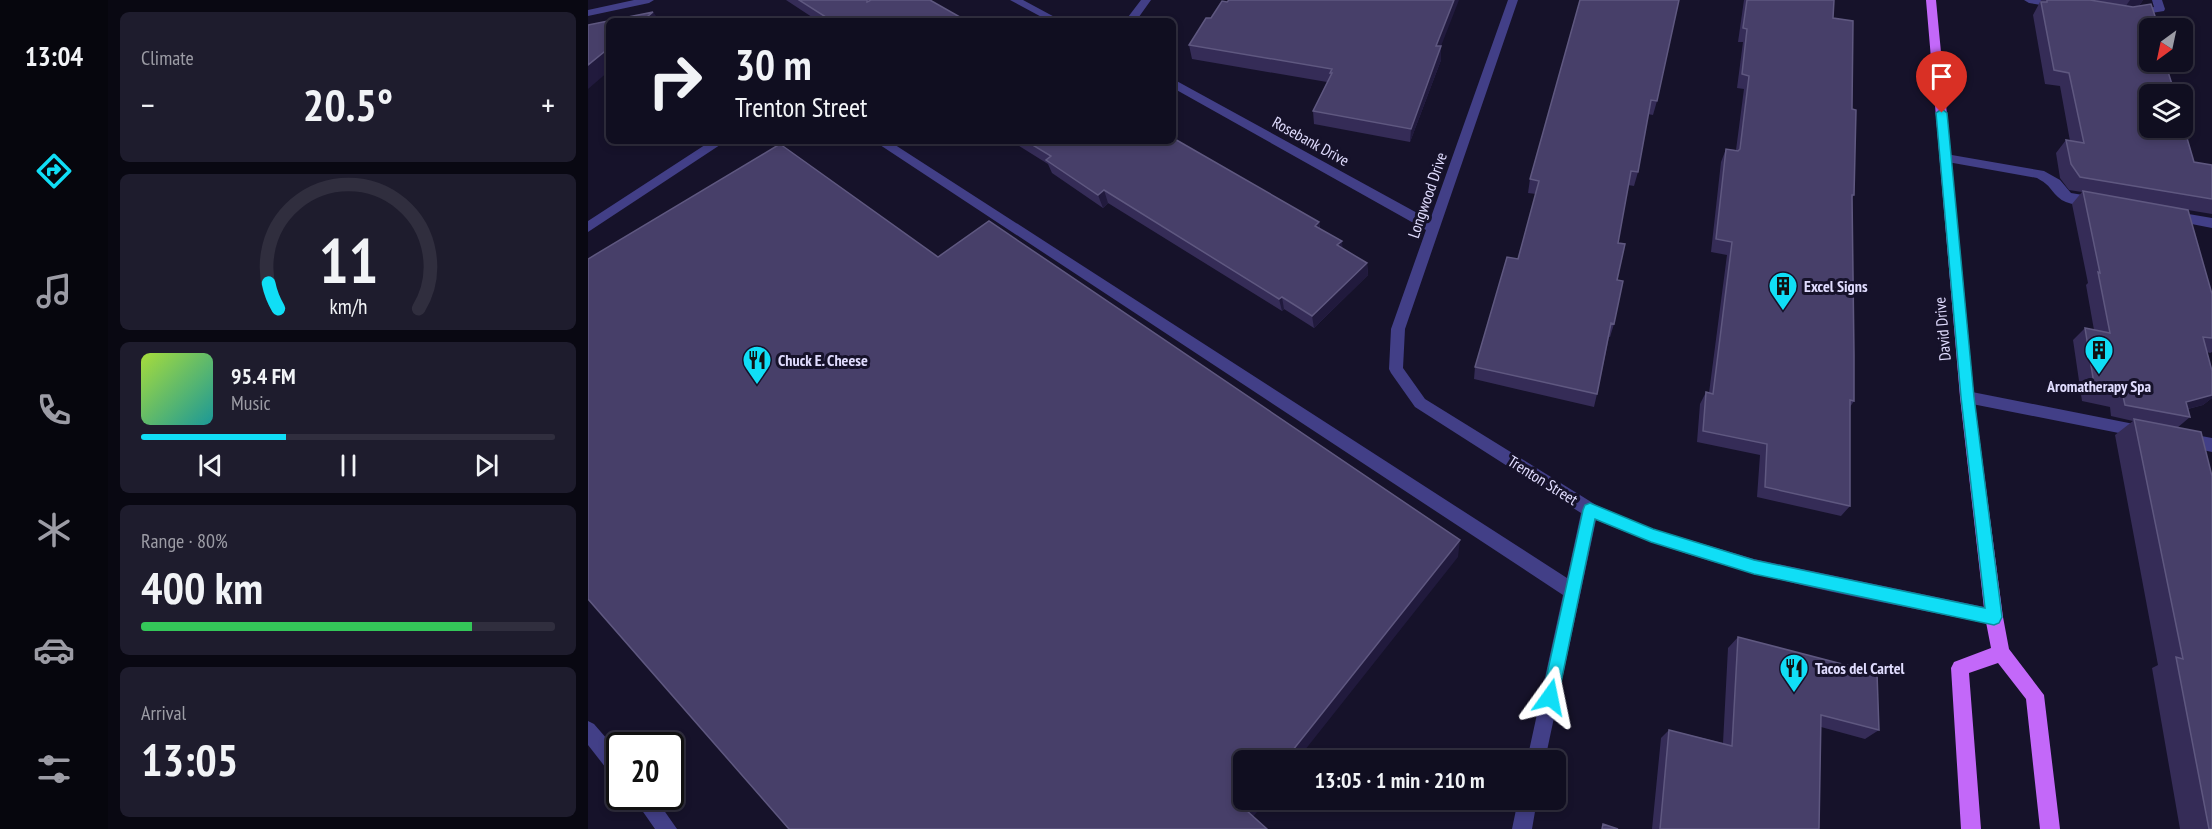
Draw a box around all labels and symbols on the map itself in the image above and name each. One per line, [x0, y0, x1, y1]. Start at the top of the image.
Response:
north arrow [2139, 18, 2193, 72]
pin [1916, 51, 1967, 113]
street label: Rosebank Drive [1269, 112, 1353, 170]
street label: Longwood Drive [1403, 150, 1451, 240]
building icon: Excel Signs [1767, 270, 1799, 312]
place label: Excel Signs [1804, 276, 1868, 296]
street label: David Drive [1929, 296, 1955, 362]
building icon: Aromatherapy Spa [2083, 334, 2115, 376]
restaurant icon: Chuck E. Cheese [741, 344, 773, 386]
place label: Chuck E. Cheese [778, 350, 868, 370]
place label: Aromatherapy Spa [2046, 376, 2151, 396]
street label: Trenton Street [1504, 451, 1582, 510]
restaurant icon: Tacos del Cartel [1778, 652, 1810, 694]
place label: Tacos del Cartel [1815, 658, 1905, 678]
position arrow [1518, 665, 1582, 729]
speed limit sign: 20 [606, 732, 684, 810]

